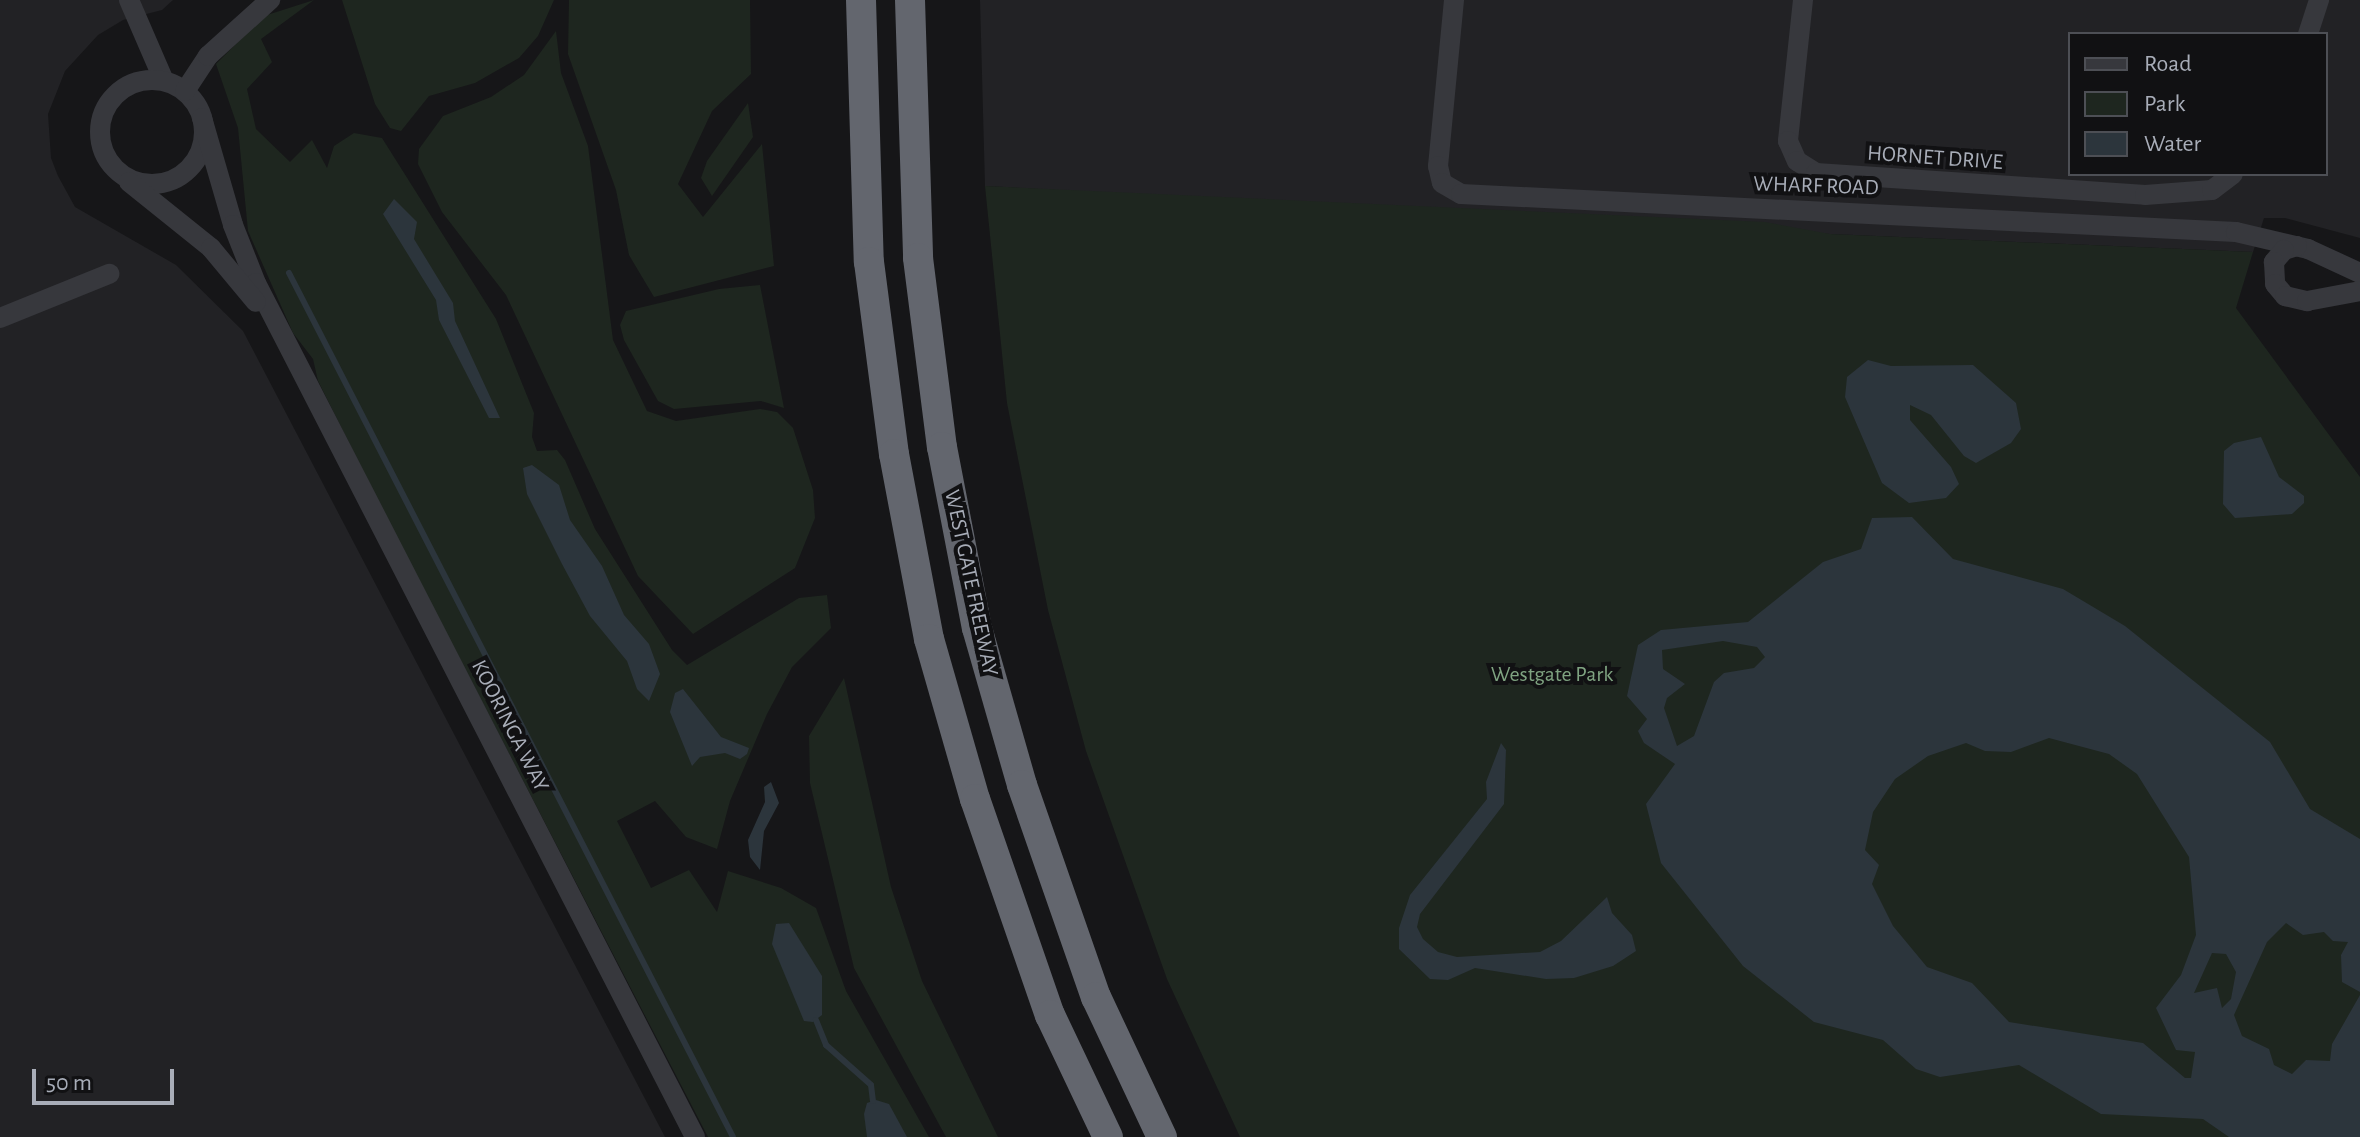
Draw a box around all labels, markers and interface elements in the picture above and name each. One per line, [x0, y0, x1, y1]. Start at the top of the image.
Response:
legend [2068, 32, 2328, 176]
text: Road [2144, 52, 2192, 76]
text: Park [2144, 92, 2185, 116]
text: Water [2144, 132, 2201, 156]
street label: HORNET DRIVE [1866, 140, 2004, 176]
street label: WHARF ROAD [1753, 171, 1879, 201]
street label: WEST GATE FREEWAY [938, 487, 1004, 679]
street label: KOORINGA WAY [465, 656, 555, 796]
park label: Westgate Park [1491, 662, 1613, 688]
scale bar [36, 1053, 178, 1103]
text: 50 m [46, 1071, 92, 1095]

